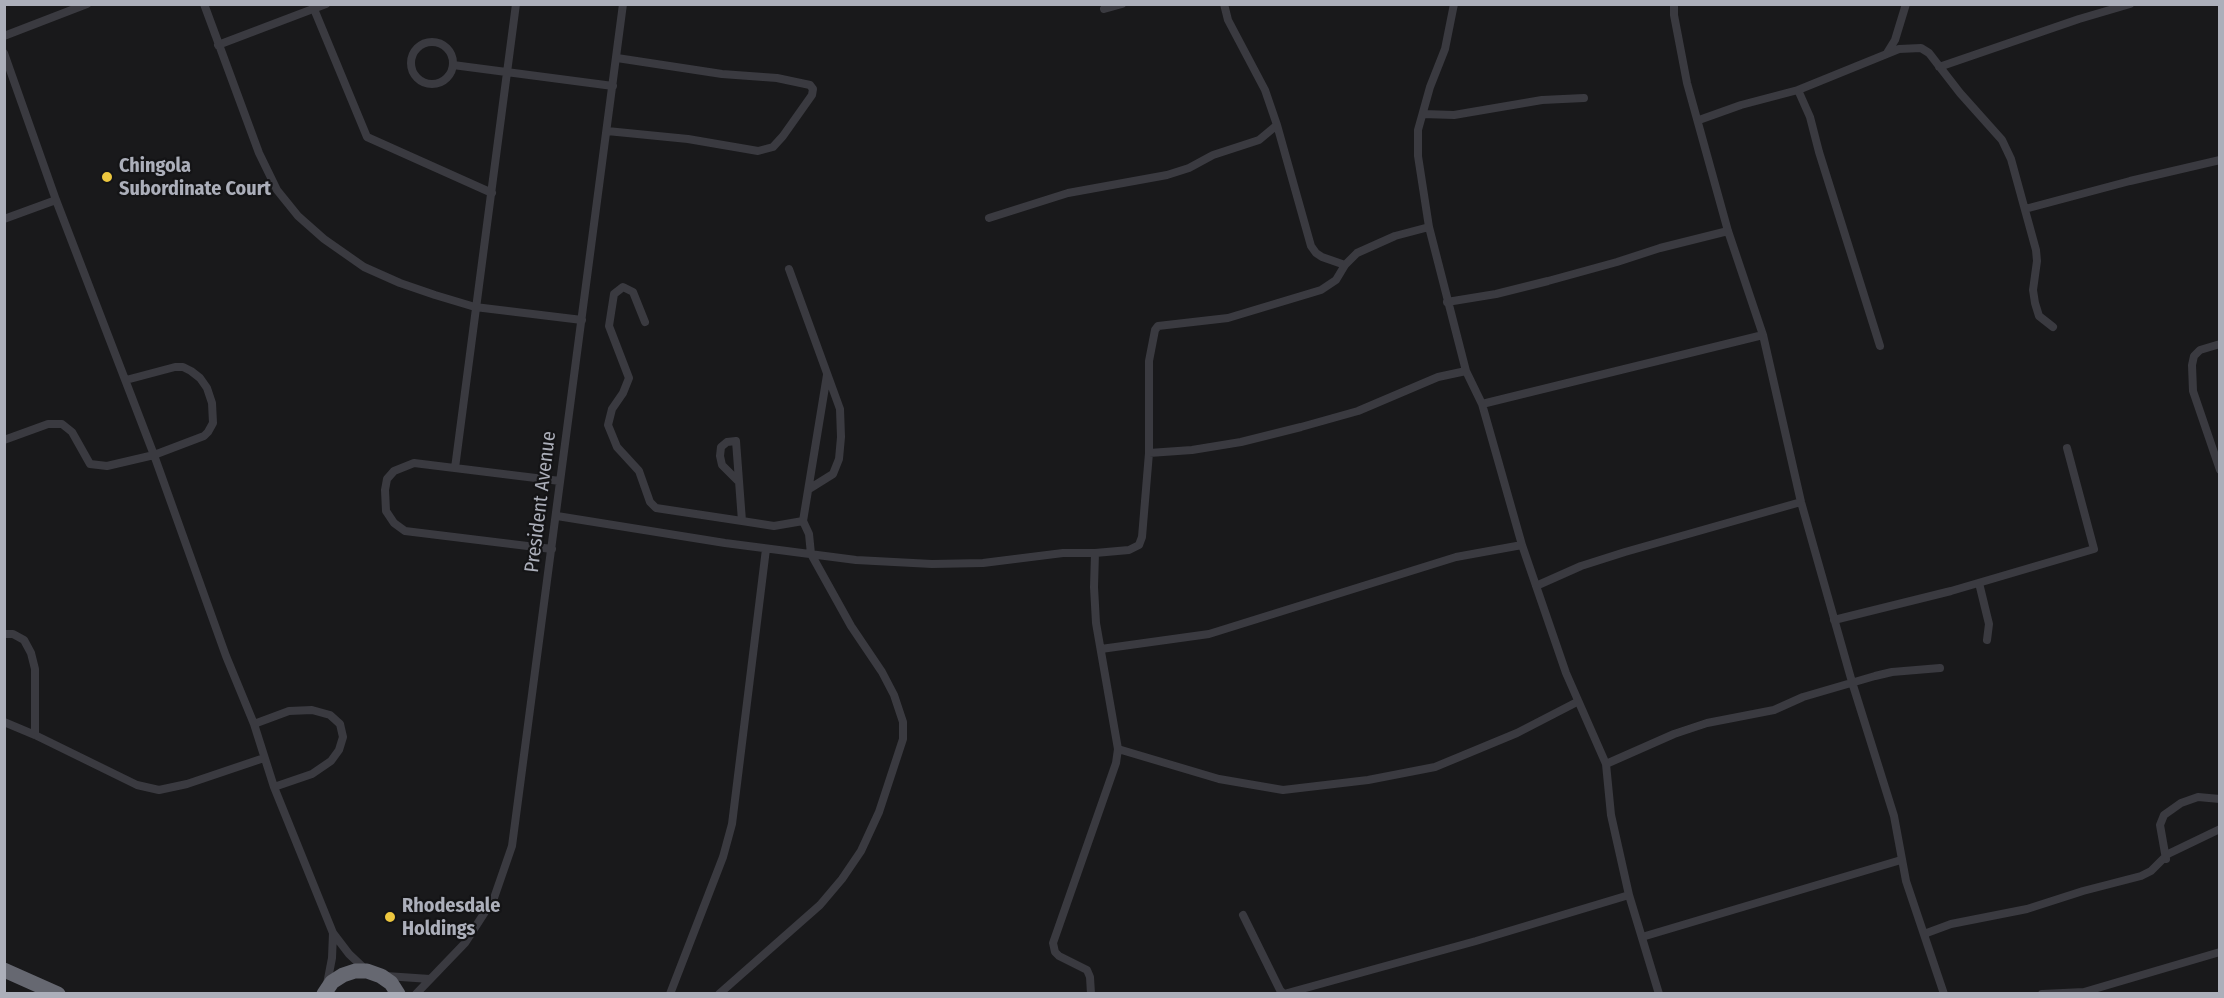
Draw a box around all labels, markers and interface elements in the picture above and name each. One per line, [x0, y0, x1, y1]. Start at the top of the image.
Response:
place label: Chingola Subordinate Court [119, 154, 271, 201]
marker: Chingola Subordinate Court [100, 170, 114, 184]
street label: President Avenue [520, 430, 562, 574]
place label: Rhodesdale Holdings [402, 894, 500, 941]
marker: Rhodesdale Holdings [383, 910, 397, 924]

